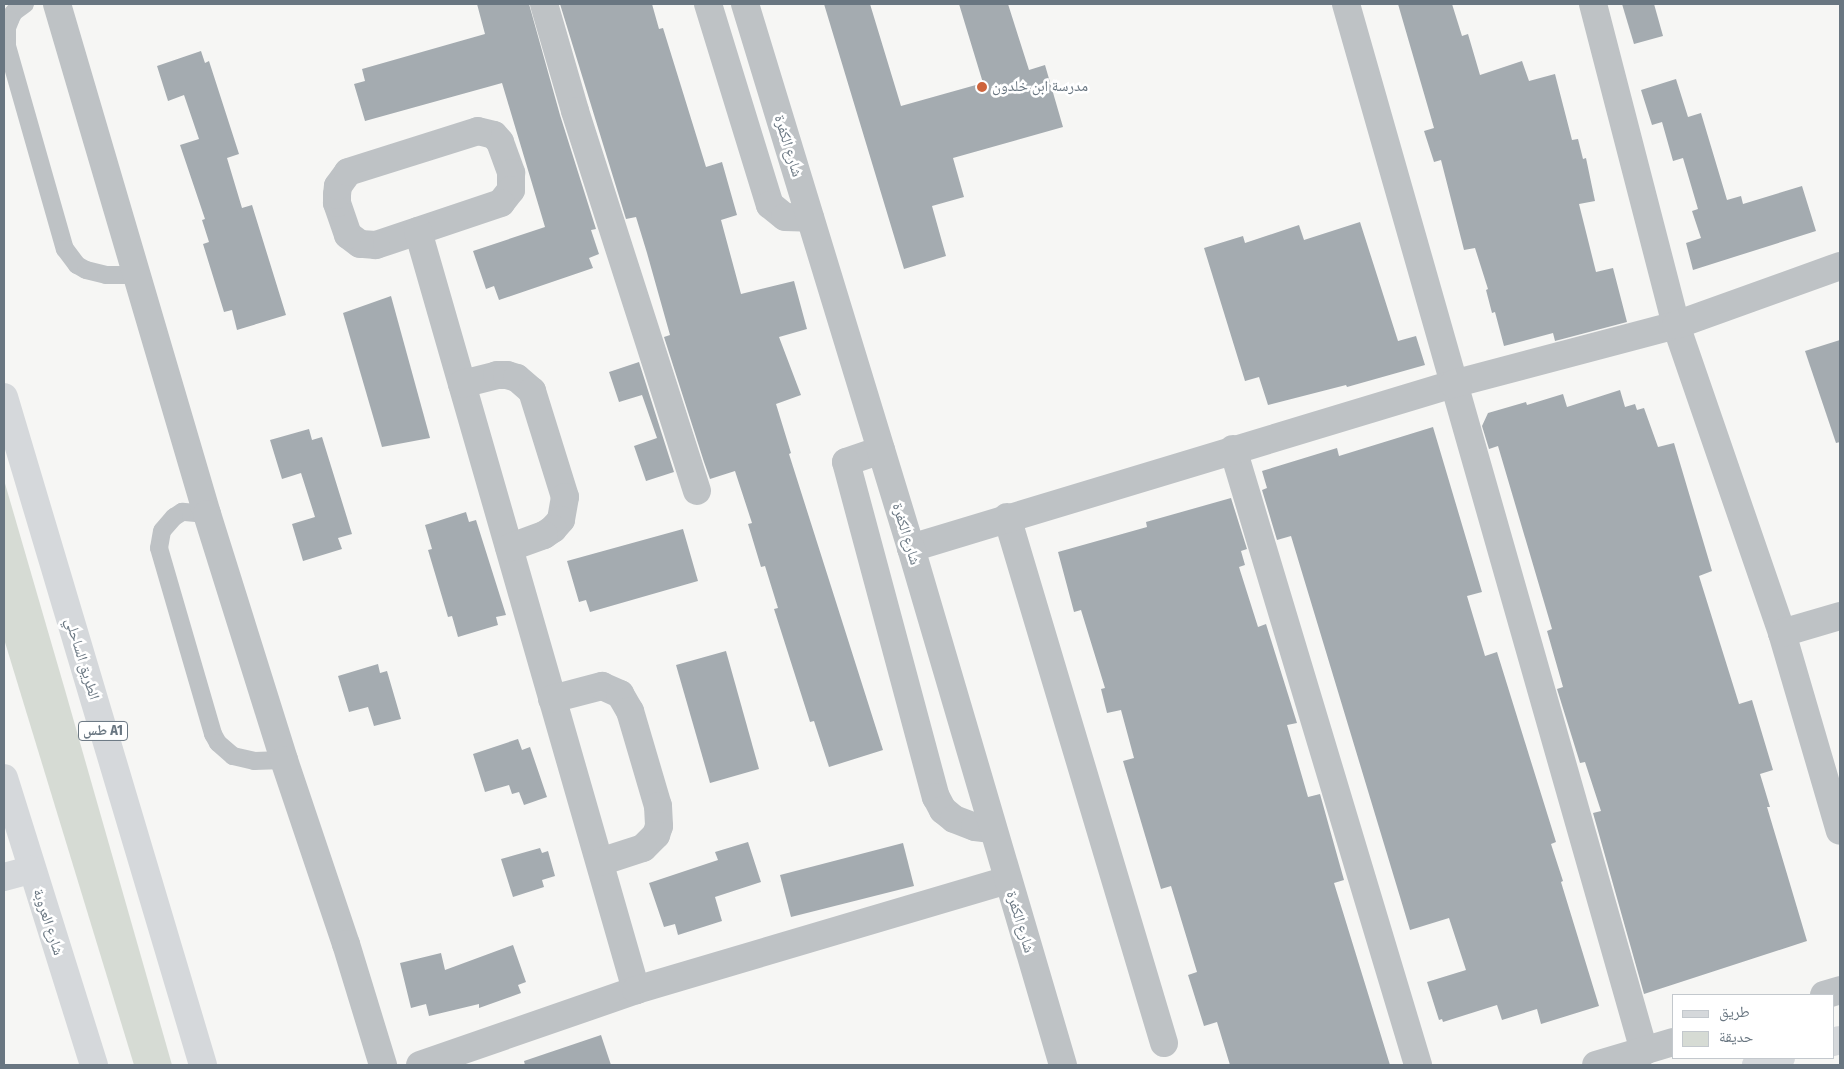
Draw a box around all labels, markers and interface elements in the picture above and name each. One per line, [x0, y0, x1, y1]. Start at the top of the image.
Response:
place label: مدرسة ابن خلدون [992, 78, 1088, 96]
marker: مدرسة ابن خلدون [976, 81, 988, 93]
street label: شارع الكفرة [770, 113, 806, 179]
street label: شارع الكفرة [888, 501, 924, 567]
street label: الطريق الساحلي [61, 616, 103, 702]
road number: طس A1 [78, 719, 128, 742]
street label: شارع العروبة [29, 886, 67, 958]
street label: شارع الكفرة [1002, 889, 1038, 955]
legend [1672, 994, 1834, 1059]
text: طريق [1719, 1003, 1750, 1021]
text: حديقة [1719, 1028, 1753, 1046]

